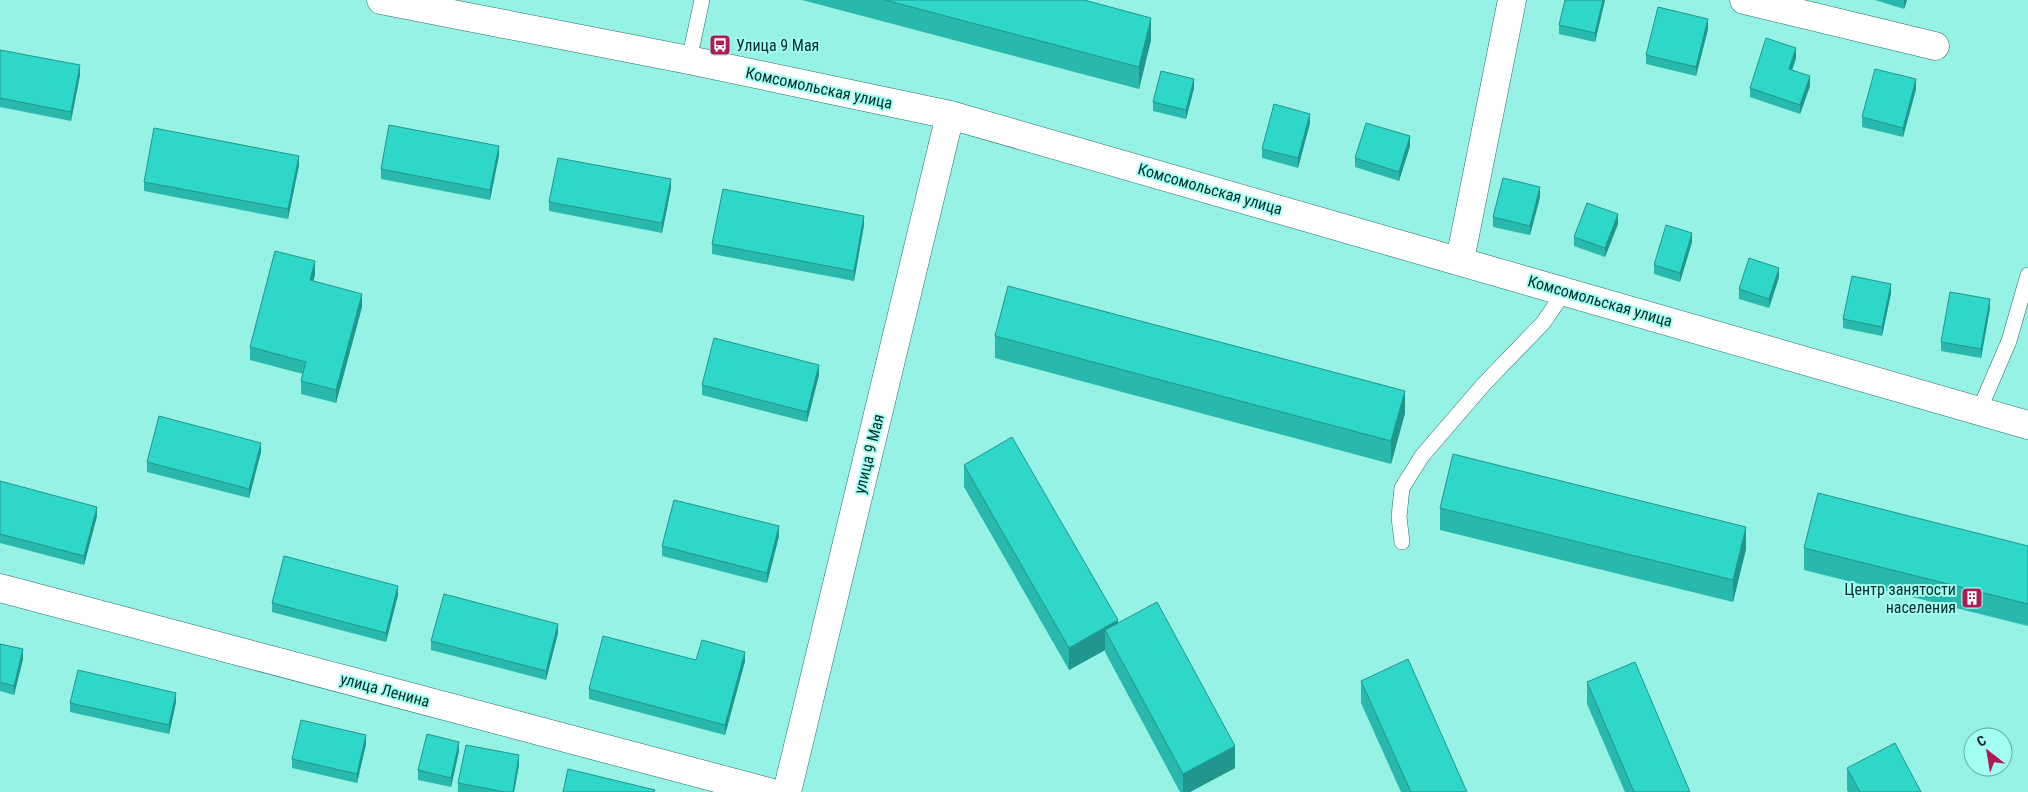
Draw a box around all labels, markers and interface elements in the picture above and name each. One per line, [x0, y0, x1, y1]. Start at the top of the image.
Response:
bus stop icon: Улица 9 Мая [708, 33, 732, 57]
place label: Улица 9 Мая [736, 36, 819, 55]
street label: Комсомольская улица [744, 63, 894, 113]
street label: Комсомольская улица [1136, 159, 1284, 219]
street label: Комсомольская улица [1526, 271, 1674, 331]
street label: улица 9 Мая [850, 412, 888, 496]
place label: Центр занятости населения [1844, 580, 1956, 617]
building icon: Центр занятости населения [1960, 586, 1984, 610]
street label: улица Ленина [338, 669, 432, 711]
north arrow [1963, 727, 2013, 777]
text: С [1974, 732, 1989, 750]

